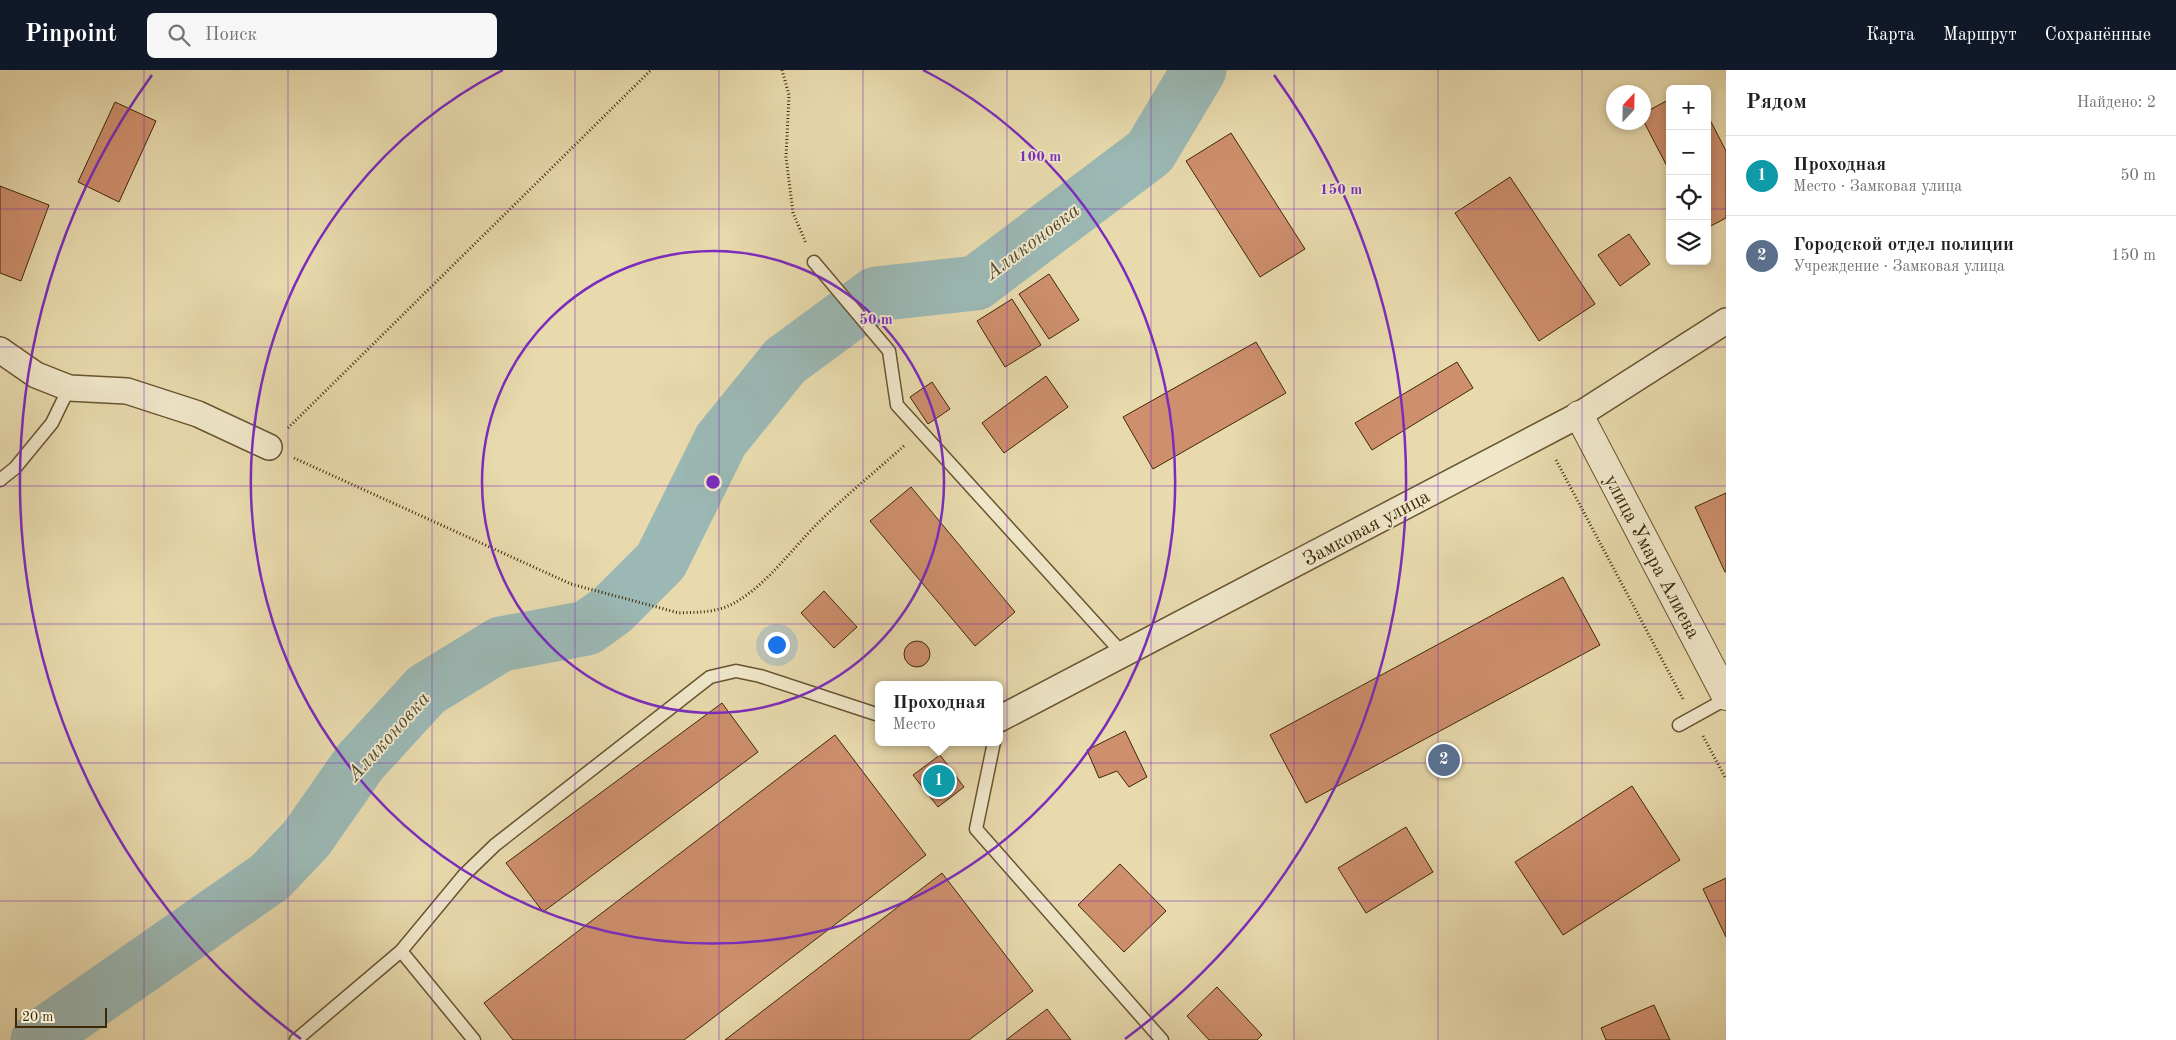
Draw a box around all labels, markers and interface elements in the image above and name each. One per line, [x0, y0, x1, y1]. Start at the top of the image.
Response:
search box [147, 13, 497, 58]
icon: search [165, 21, 193, 49]
text: Pinpoint [25, 23, 117, 47]
text: Поиск [205, 26, 257, 45]
text: Карта [1866, 26, 1915, 44]
text: Маршрут [1943, 26, 2017, 44]
text: Сохранённые [2045, 26, 2151, 44]
north arrow [1606, 85, 1651, 130]
map controls [1666, 85, 1711, 265]
button: + [1666, 85, 1711, 130]
text: Рядом [1746, 92, 1807, 113]
text: Найдено: 2 [2077, 95, 2156, 111]
button: − [1666, 130, 1711, 175]
text: 100 m [1019, 150, 1061, 165]
text: Проходная [1793, 156, 1886, 175]
text: 1 [1757, 168, 1767, 184]
text: 50 m [2120, 168, 2156, 184]
button: locate [1666, 175, 1711, 220]
text: Место · Замковая улица [1793, 179, 1962, 195]
text: 150 m [1320, 183, 1362, 198]
water label: Аликоновка [981, 200, 1084, 285]
button: layers [1666, 220, 1711, 265]
text: Городской отдел полиции [1793, 236, 2014, 255]
text: 2 [1757, 248, 1767, 264]
text: 150 m [2111, 248, 2156, 264]
text: Учреждение · Замковая улица [1793, 259, 2005, 275]
text: 50 m [859, 313, 893, 328]
street label: улица Умара Алиева [1600, 472, 1703, 642]
centre of rings [704, 473, 722, 491]
street label: Замковая улица [1300, 487, 1434, 571]
your location [764, 632, 790, 658]
popup [875, 681, 1003, 746]
water label: Аликоновка [343, 688, 435, 787]
text: Проходная [892, 694, 986, 713]
text: Место [892, 717, 936, 733]
pin: 2 [1428, 741, 1460, 779]
pin: 1 [923, 762, 955, 800]
scale bar [15, 1005, 108, 1028]
text: 20 m [22, 1010, 53, 1024]

